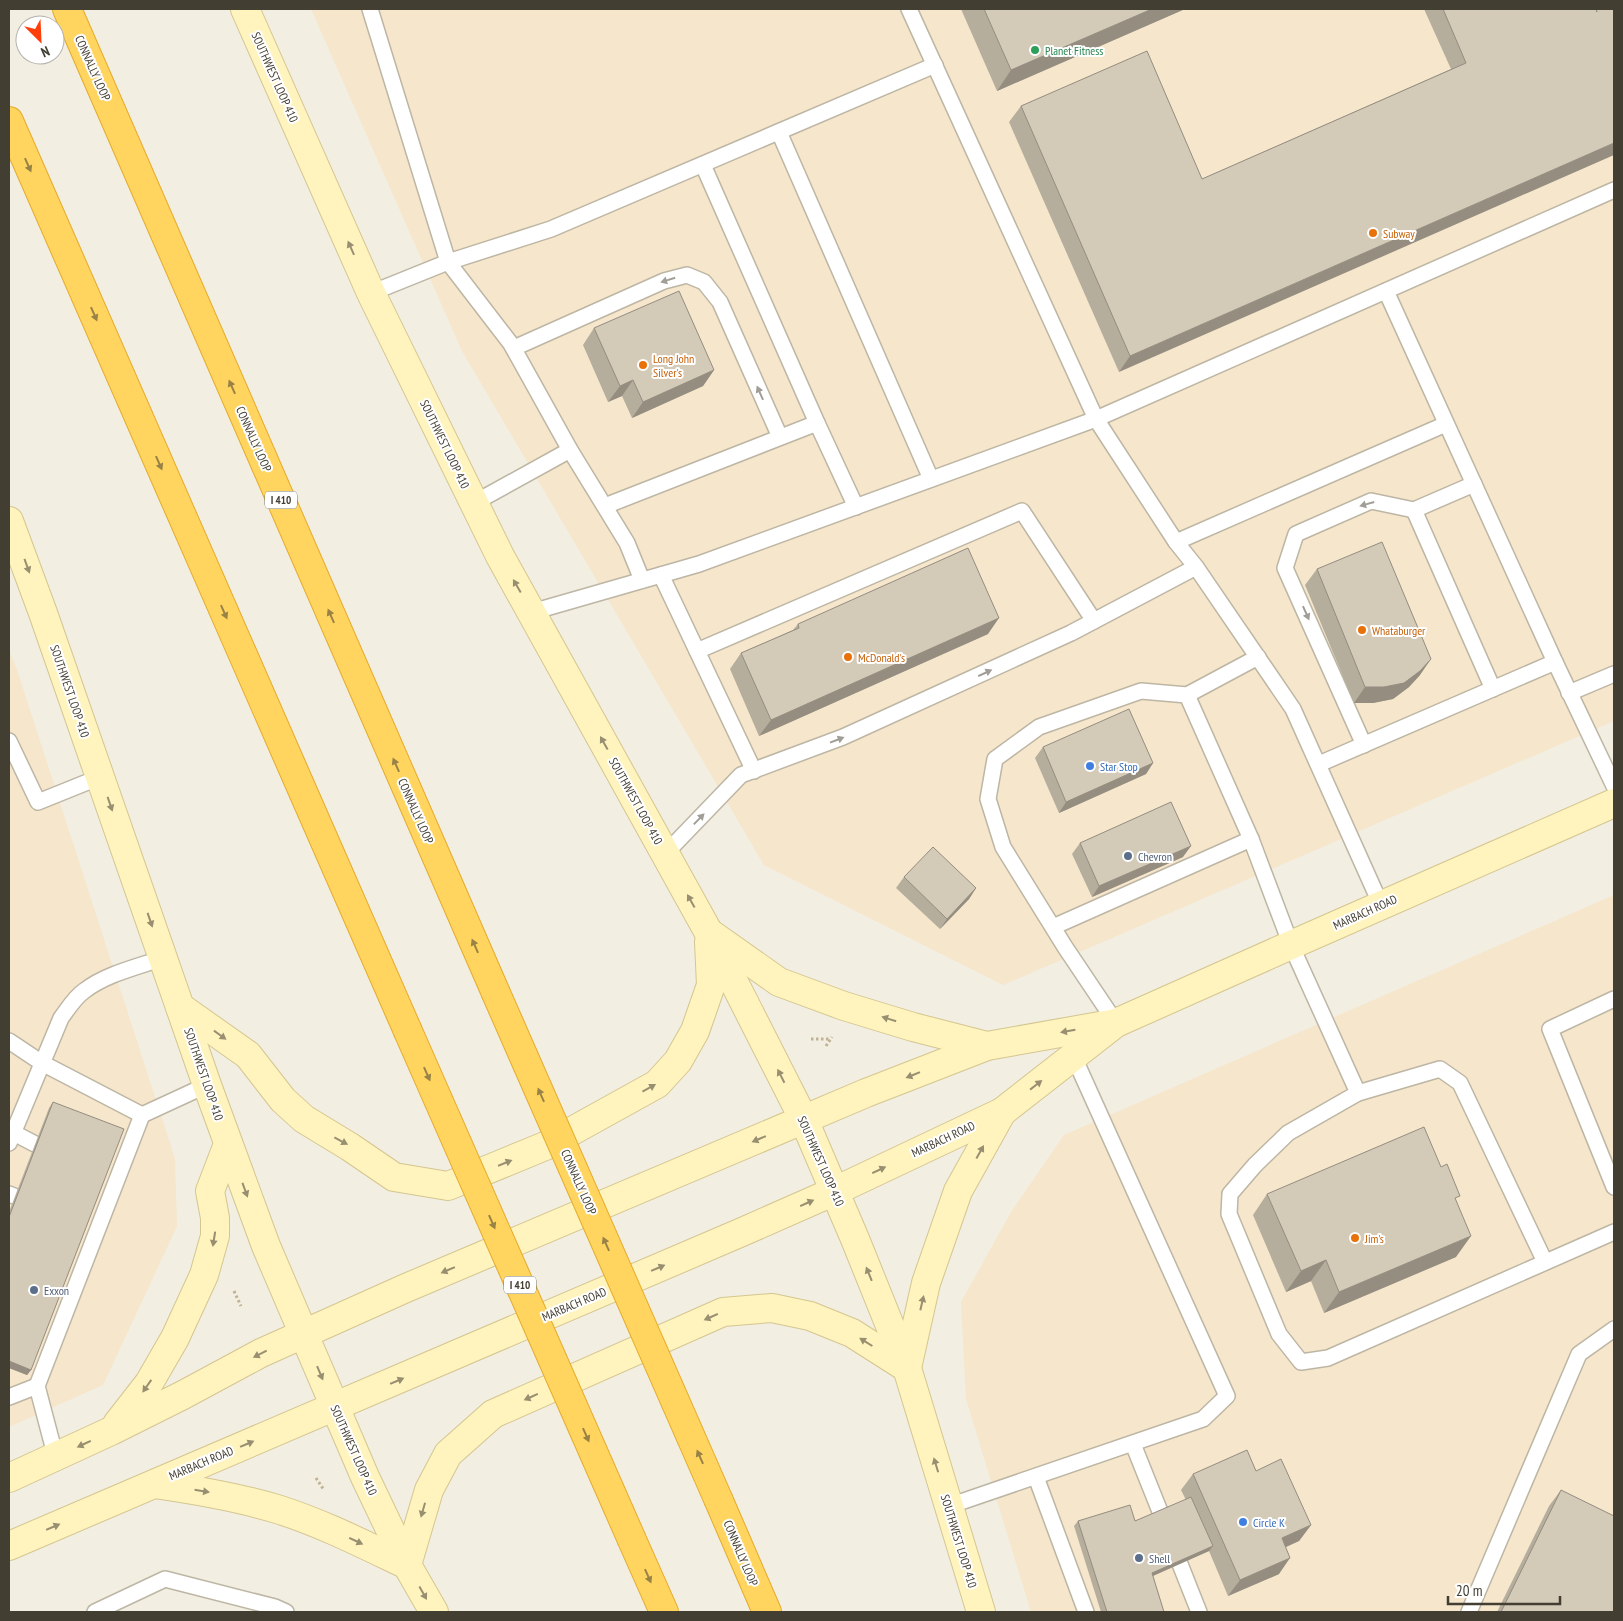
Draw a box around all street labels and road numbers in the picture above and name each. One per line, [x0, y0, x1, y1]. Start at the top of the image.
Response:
street label: SOUTHWEST LOOP 410 [248, 30, 302, 124]
street label: CONNALLY LOOP [72, 33, 114, 104]
street label: SOUTHWEST LOOP 410 [417, 397, 473, 491]
street label: CONNALLY LOOP [233, 404, 275, 475]
road number: I 410 [265, 492, 297, 508]
street label: SOUTHWEST LOOP 410 [47, 643, 93, 739]
street label: SOUTHWEST LOOP 410 [606, 755, 666, 847]
street label: CONNALLY LOOP [395, 776, 437, 847]
street label: MARBACH ROAD [1331, 891, 1399, 933]
street label: SOUTHWEST LOOP 410 [181, 1026, 227, 1122]
street label: SOUTHWEST LOOP 410 [794, 1114, 848, 1208]
street label: MARBACH ROAD [909, 1118, 977, 1160]
street label: CONNALLY LOOP [558, 1147, 600, 1218]
road number: I 410 [504, 1276, 536, 1294]
street label: MARBACH ROAD [540, 1284, 608, 1324]
street label: SOUTHWEST LOOP 410 [327, 1403, 381, 1497]
street label: MARBACH ROAD [167, 1443, 235, 1483]
street label: SOUTHWEST LOOP 410 [938, 1492, 980, 1590]
street label: CONNALLY LOOP [720, 1518, 762, 1589]

